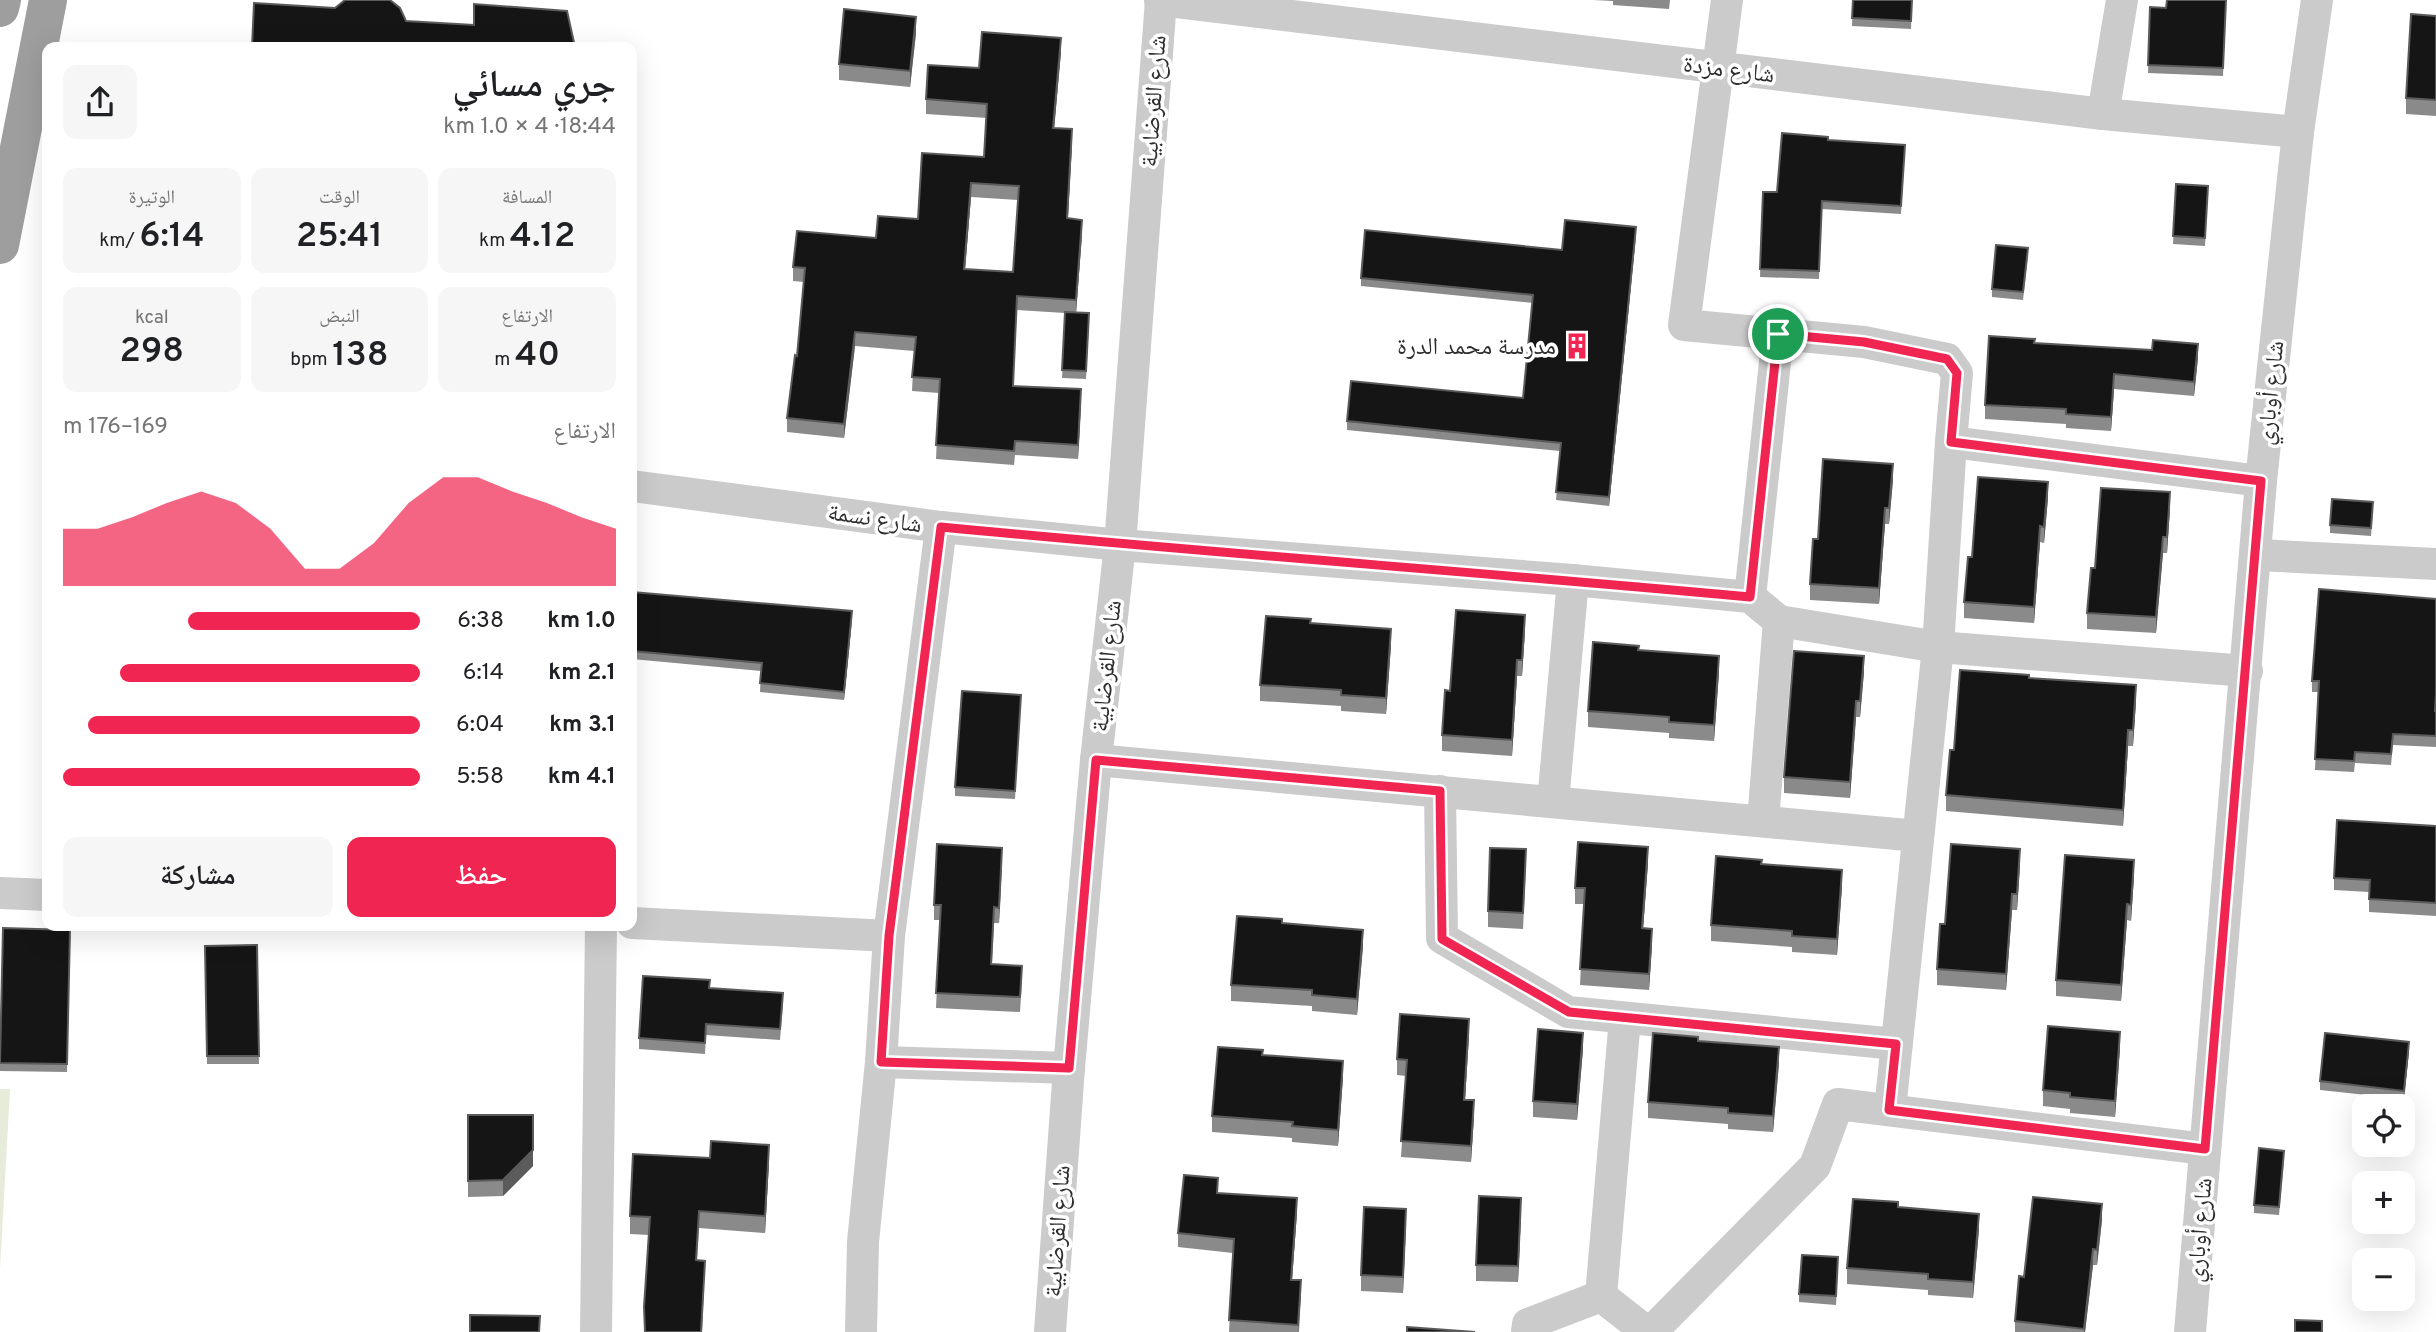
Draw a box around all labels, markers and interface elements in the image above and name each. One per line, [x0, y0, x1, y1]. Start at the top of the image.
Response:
street label: شارع القرضابية [1135, 34, 1175, 168]
street label: شارع مزدة [1681, 51, 1776, 91]
text: جري مسائي [452, 62, 616, 111]
button: share [63, 65, 137, 139]
text: 18:44 · 4 × 1.0 km [443, 113, 616, 142]
text: الوتيرة [129, 186, 175, 210]
text: الوقت [319, 186, 360, 210]
text: المسافة [502, 186, 552, 210]
text: 6:14 [139, 215, 205, 259]
text: 25:41 [296, 215, 383, 259]
text: 4.12 [510, 215, 575, 259]
text: /km [99, 229, 139, 253]
text: km [479, 229, 510, 253]
pin [1748, 304, 1808, 364]
text: النبض [319, 305, 360, 329]
text: الارتفاع [501, 305, 553, 329]
text: kcal [135, 306, 169, 330]
icon: arrive [1759, 315, 1797, 353]
text: 298 [120, 330, 184, 374]
building icon: مدرسة محمد الدرة [1562, 331, 1592, 361]
place label: مدرسة محمد الدرة [1397, 333, 1556, 363]
text: 138 [332, 334, 389, 378]
text: 40 [515, 334, 560, 378]
street label: شارع أوباري [2251, 339, 2294, 447]
text: bpm [290, 348, 332, 372]
text: m [494, 348, 515, 372]
text: 169–176 m [63, 413, 168, 442]
text: الارتفاع [553, 418, 616, 447]
street label: شارع نسمة [826, 499, 924, 541]
street label: شارع القرضابية [1086, 599, 1130, 733]
text: 6:38 [457, 607, 504, 636]
text: 1.0 km [547, 607, 616, 636]
text: 6:14 [463, 659, 504, 688]
text: 2.1 km [548, 659, 616, 688]
text: 6:04 [456, 711, 504, 740]
text: 3.1 km [549, 711, 616, 740]
text: 5:58 [456, 763, 504, 792]
text: 4.1 km [548, 763, 616, 792]
button: مشاركة [63, 837, 333, 917]
button: حفظ [347, 837, 616, 917]
map controls [2352, 1094, 2415, 1311]
button: locate [2352, 1094, 2415, 1157]
street label: شارع القرضابية [1039, 1164, 1079, 1298]
button: + [2352, 1171, 2415, 1234]
street label: شارع أوباري [2181, 1177, 2223, 1284]
button: − [2352, 1248, 2415, 1311]

